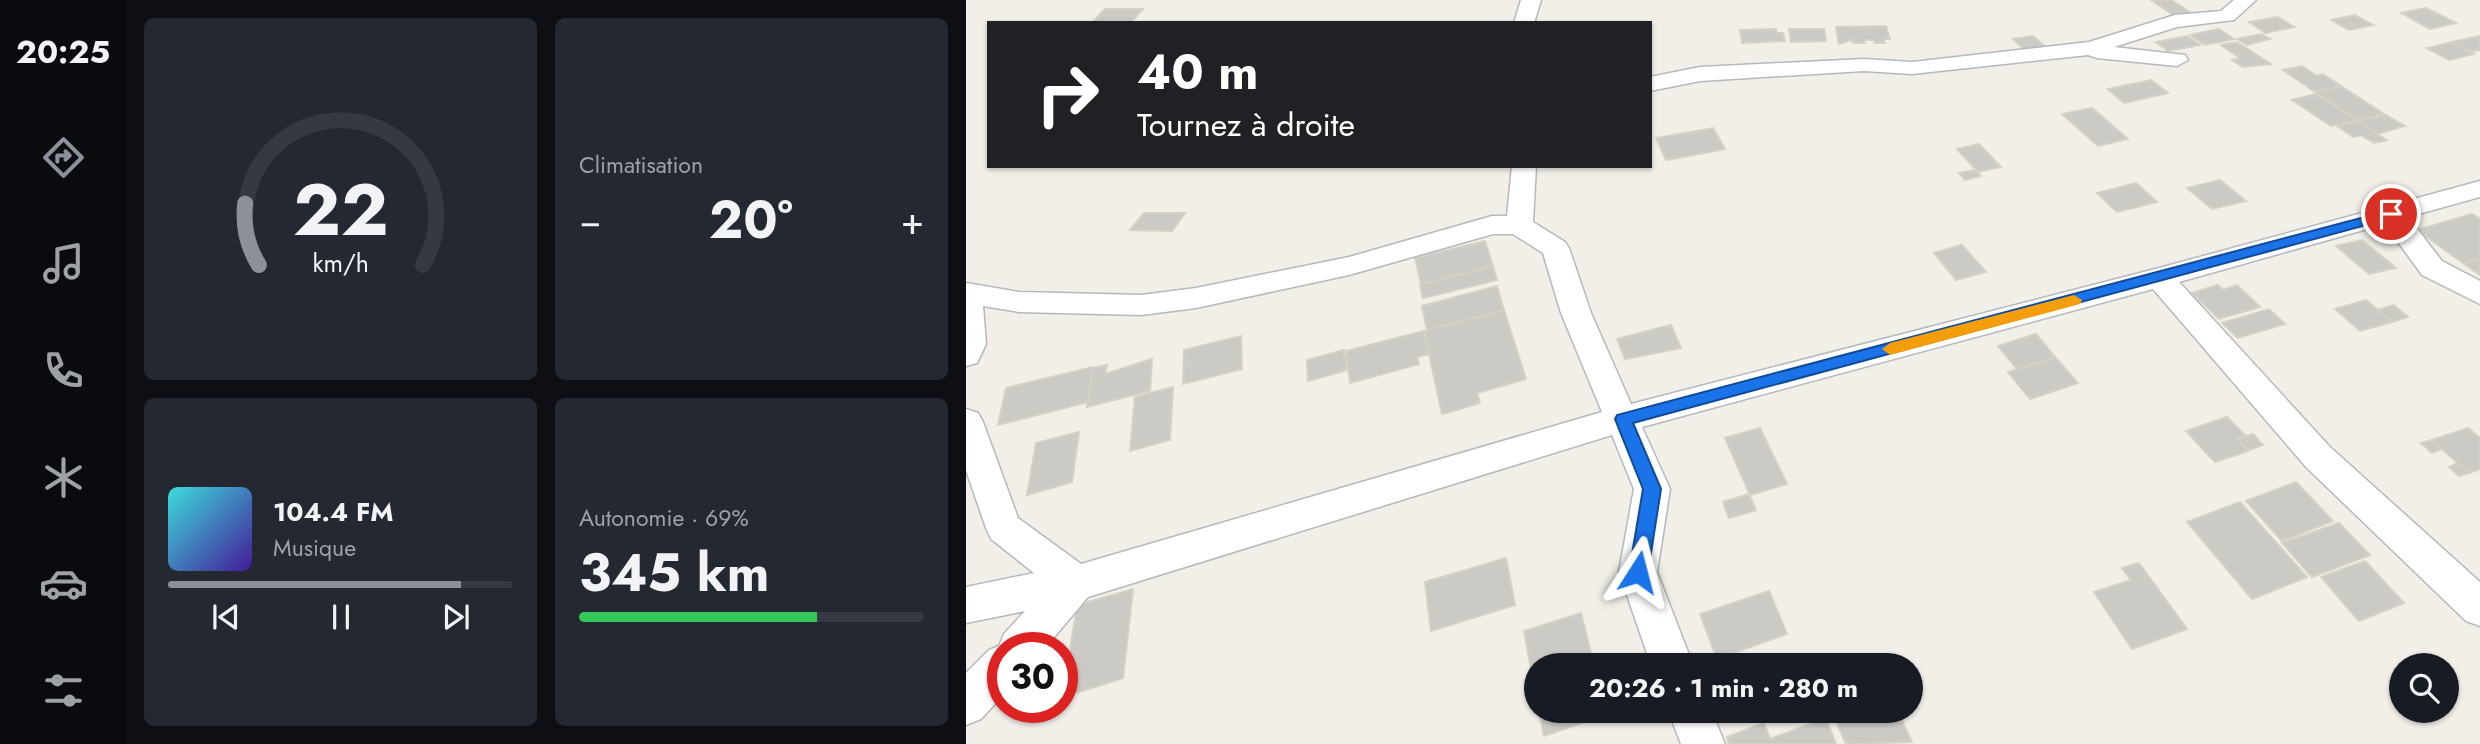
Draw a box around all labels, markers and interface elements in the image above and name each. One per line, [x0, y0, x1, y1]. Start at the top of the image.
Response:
text: 20:25 [16, 29, 110, 75]
text: 40 m [1137, 37, 1259, 107]
icon: right [1022, 49, 1113, 140]
text: Tournez à droite [1137, 102, 1355, 148]
icon: directions [39, 133, 88, 182]
text: Climatisation [579, 148, 703, 182]
text: 22 [293, 157, 388, 262]
text: 20° [709, 182, 793, 258]
pin [2361, 184, 2421, 244]
text: − [579, 193, 601, 248]
text: + [901, 193, 924, 248]
icon: arrive [2372, 195, 2410, 233]
icon: music [39, 239, 88, 288]
text: km/h [312, 245, 369, 281]
icon: phone [39, 346, 88, 395]
icon: climate [39, 453, 88, 502]
text: 104.4 FM [273, 493, 393, 531]
text: Autonomie · 69% [579, 501, 749, 535]
text: Musique [273, 531, 356, 565]
text: 345 km [579, 535, 769, 611]
position arrow [1601, 535, 1675, 609]
icon: car [39, 559, 88, 608]
icon: previous [207, 598, 245, 636]
icon: pause [322, 598, 360, 636]
icon: next [437, 598, 475, 636]
speed limit sign: 30 [987, 632, 1078, 723]
map controls [2389, 653, 2459, 723]
button: search [2389, 653, 2459, 723]
icon: filters [39, 666, 88, 715]
text: 20:26 · 1 min · 280 m [1589, 669, 1858, 707]

